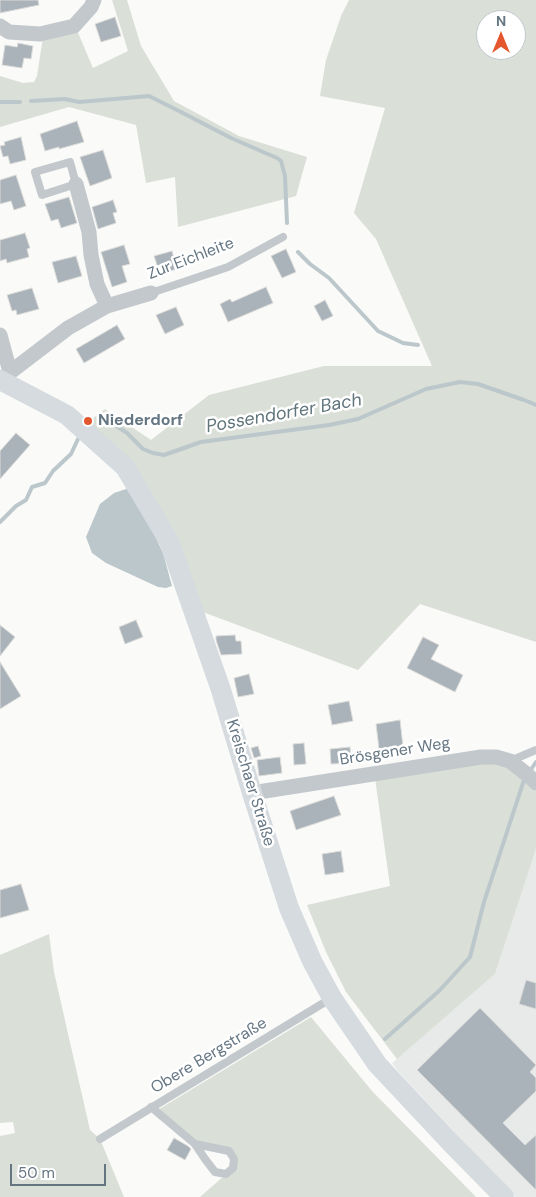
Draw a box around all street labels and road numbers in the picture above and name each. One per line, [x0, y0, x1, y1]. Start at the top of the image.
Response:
street label: Zur Eichleite [145, 234, 237, 284]
street label: Kreischaer Straße [222, 717, 278, 849]
street label: Brösgener Weg [338, 734, 452, 770]
street label: Obere Bergstraße [148, 1014, 270, 1098]

